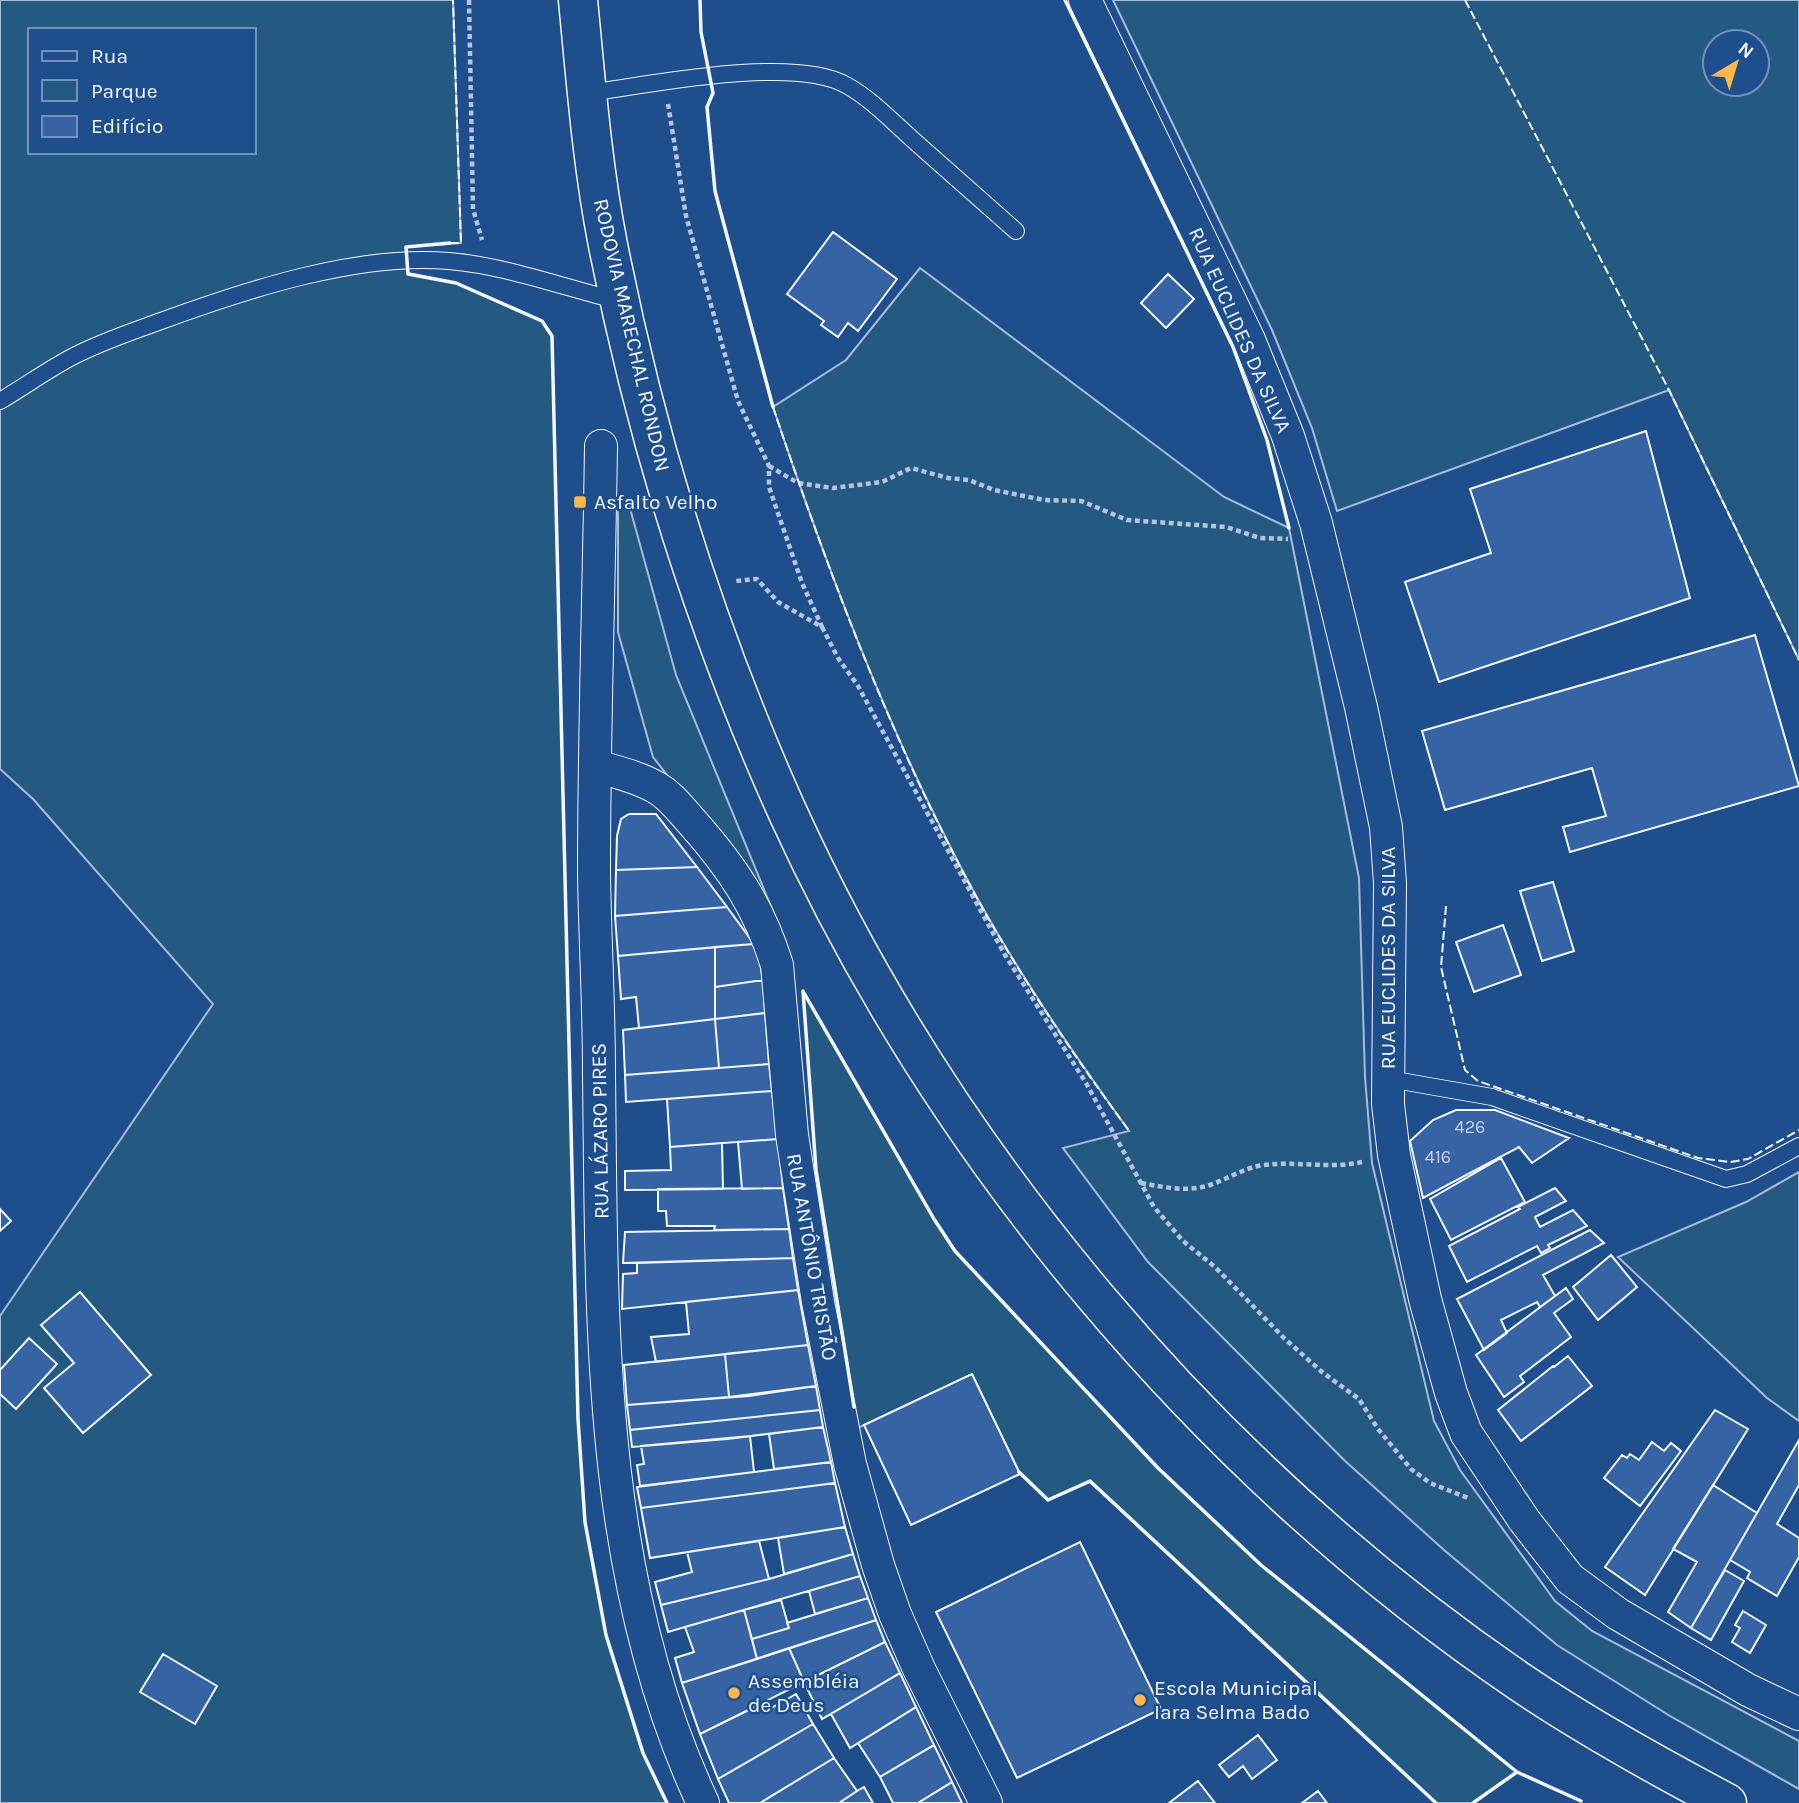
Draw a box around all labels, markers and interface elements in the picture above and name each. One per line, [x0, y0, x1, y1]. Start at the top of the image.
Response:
legend [28, 28, 256, 154]
north arrow [1701, 28, 1771, 98]
text: N [1734, 38, 1758, 63]
text: Rua [91, 44, 128, 68]
text: Parque [91, 79, 158, 103]
text: Edifício [91, 114, 164, 138]
street label: RODOVIA MARECHAL RONDON [589, 196, 675, 474]
street label: RUA EUCLIDES DA SILVA [1184, 223, 1296, 437]
place label: Asfalto Velho [594, 490, 717, 514]
marker: Asfalto Velho [572, 494, 588, 510]
street label: RUA EUCLIDES DA SILVA [1376, 847, 1400, 1069]
street label: RUA LÁZARO PIRES [586, 1043, 614, 1219]
house number: 426 [1455, 1116, 1485, 1138]
house number: 416 [1425, 1146, 1451, 1168]
street label: RUA ANTÔNIO TRISTÃO [782, 1151, 842, 1363]
place label: Assembléia de Deus [748, 1669, 860, 1717]
place label: Escola Municipal Iara Selma Bado [1154, 1676, 1318, 1724]
marker: Assembléia de Deus [726, 1685, 742, 1701]
marker: Escola Municipal Iara Selma Bado [1132, 1692, 1148, 1708]

